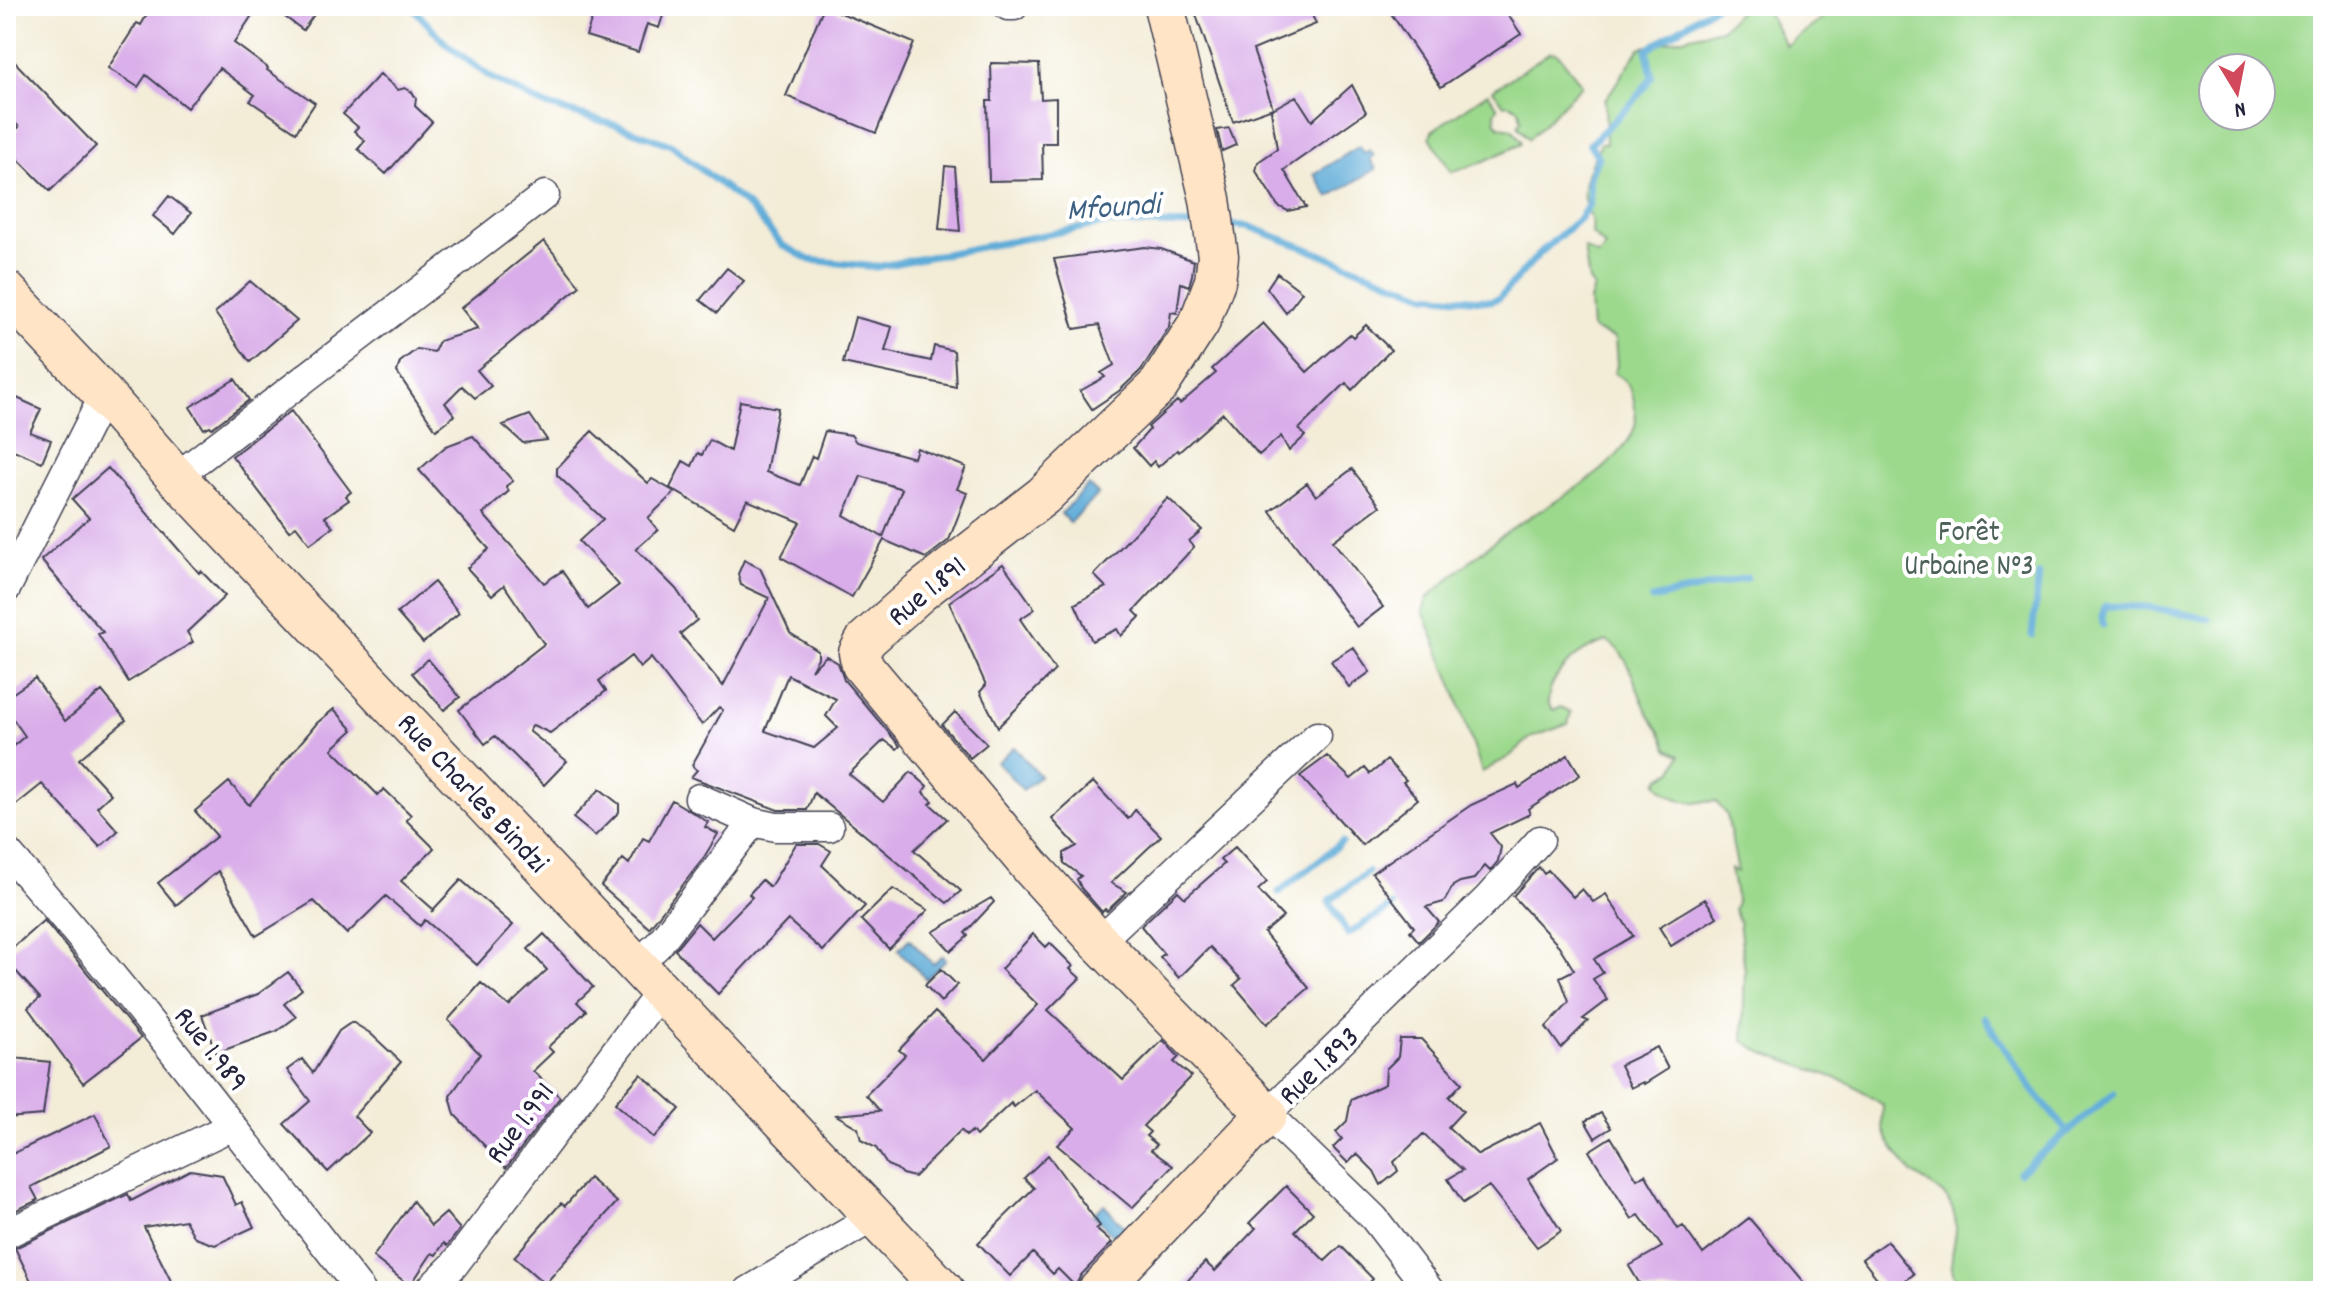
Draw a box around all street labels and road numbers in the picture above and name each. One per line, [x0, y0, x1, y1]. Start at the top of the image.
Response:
street label: Rue 1.891 [880, 548, 978, 639]
street label: Rue Charles Bindzi [385, 705, 557, 885]
street label: Rue 1.989 [161, 999, 256, 1103]
street label: Rue 1.893 [1271, 1019, 1371, 1118]
street label: Rue 1.991 [477, 1075, 568, 1175]

